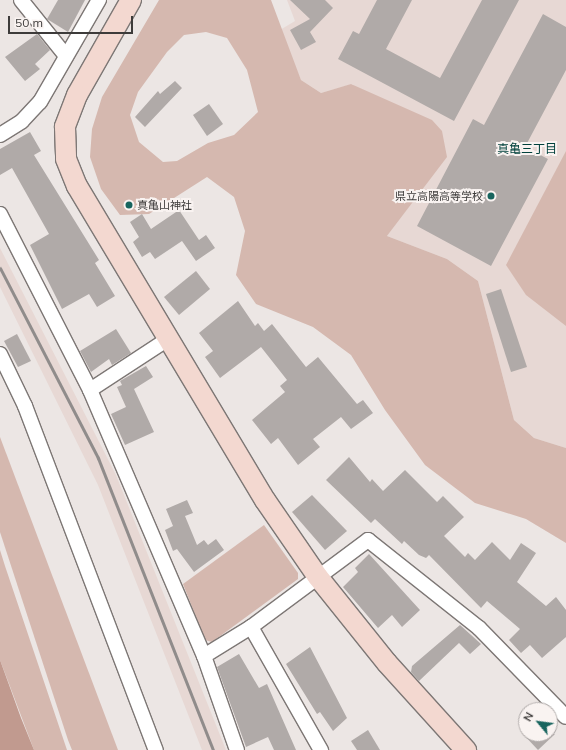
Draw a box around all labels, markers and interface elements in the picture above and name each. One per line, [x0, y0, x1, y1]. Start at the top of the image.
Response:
scale bar [10, 8, 135, 34]
text: 50 m [15, 15, 43, 30]
district label: 真亀三丁目 [497, 142, 557, 156]
place label: 県立高陽高等学校 [395, 189, 483, 203]
marker: 県立高陽高等学校 [486, 191, 496, 201]
place label: 真亀山神社 [137, 198, 192, 212]
marker: 真亀山神社 [124, 200, 134, 210]
north arrow [518, 702, 558, 742]
text: N [520, 710, 537, 724]

